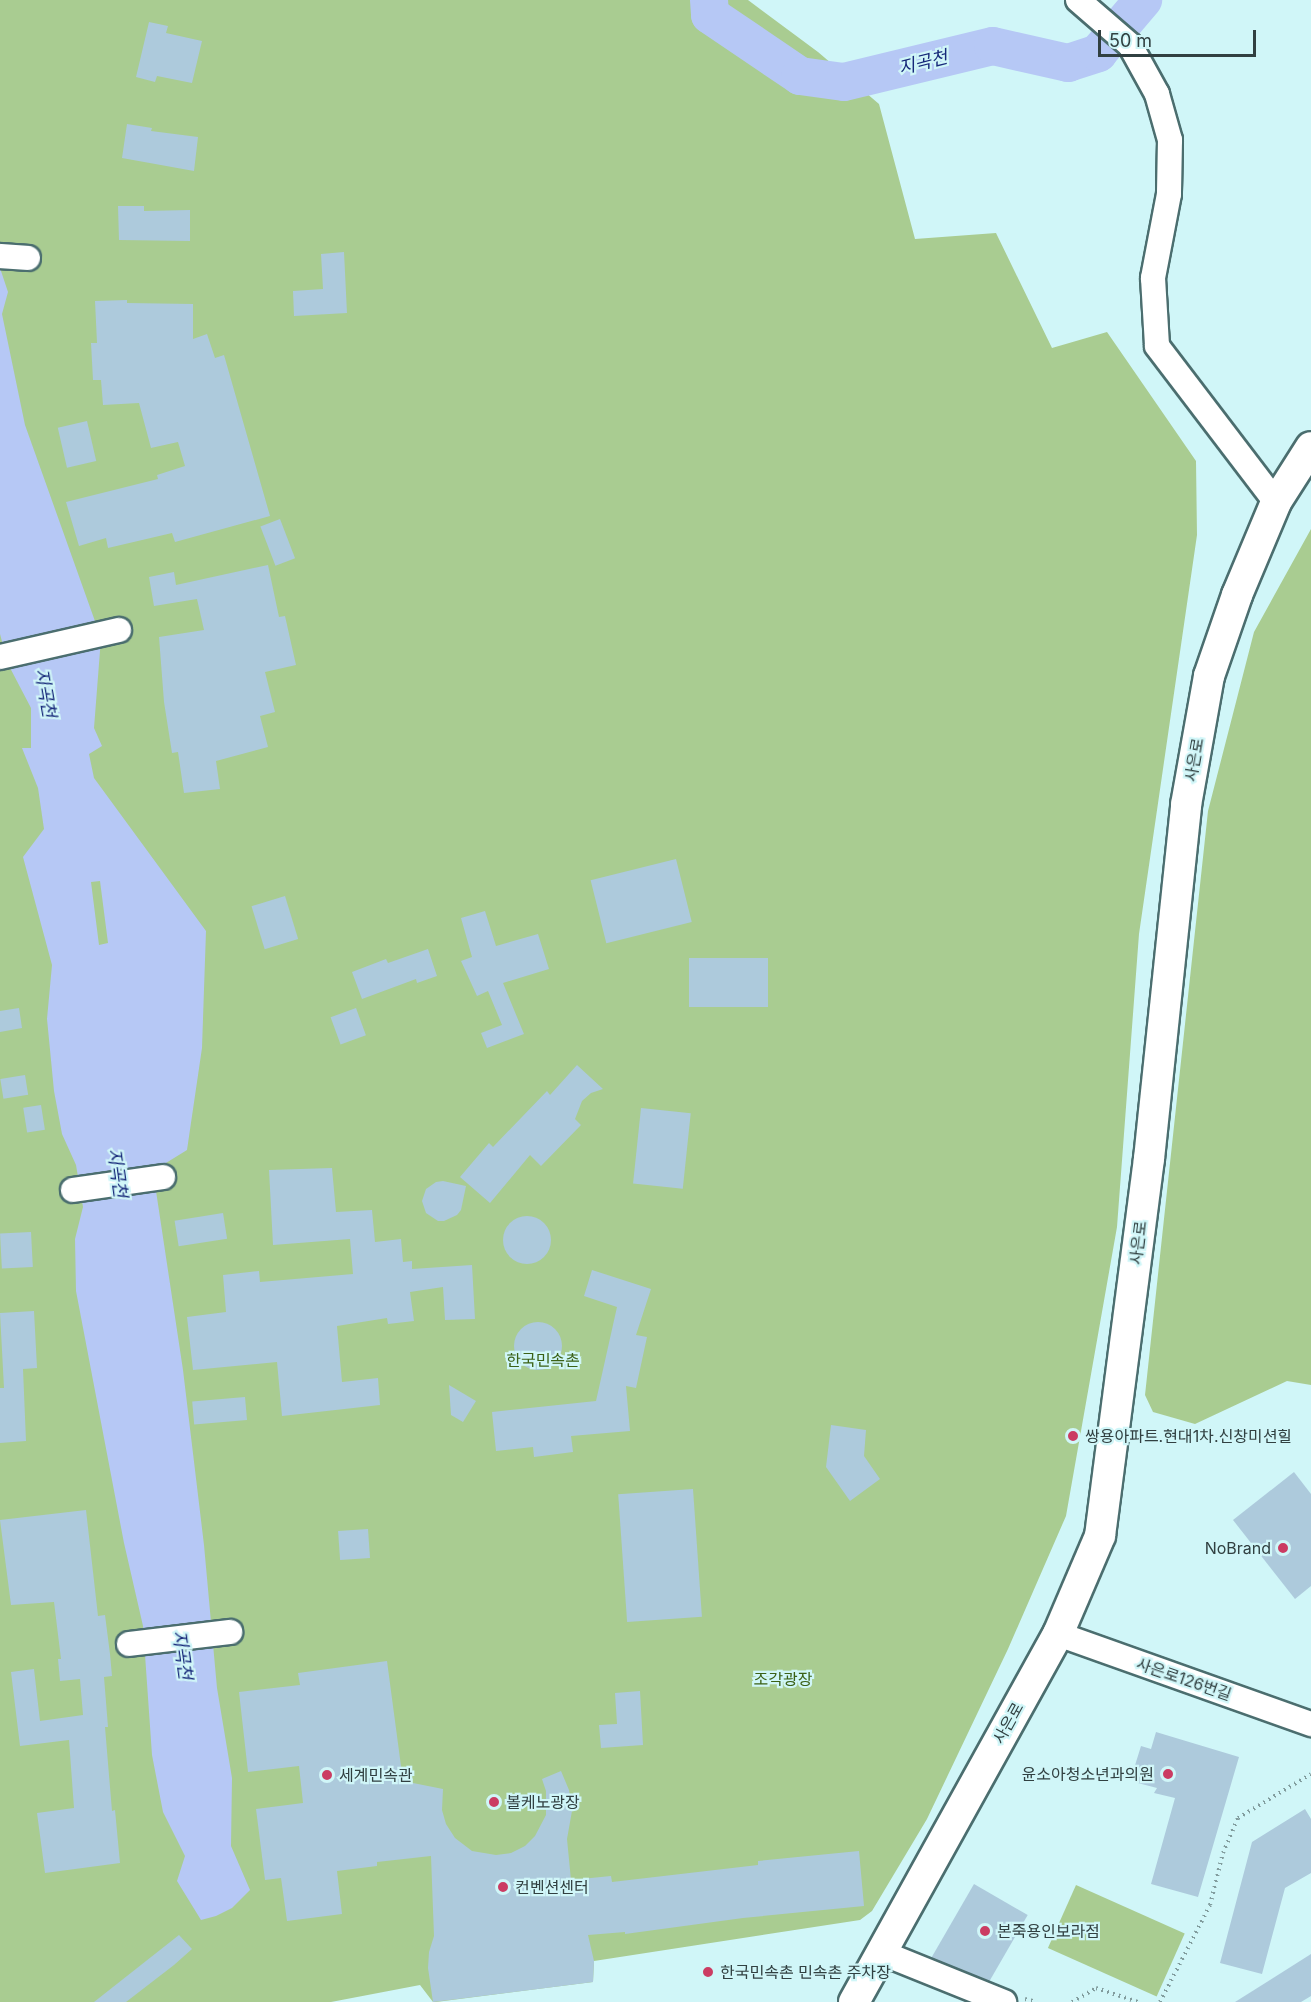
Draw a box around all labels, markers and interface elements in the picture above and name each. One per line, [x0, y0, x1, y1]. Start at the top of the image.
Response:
scale bar [1101, 18, 1258, 56]
text: 50 m [1109, 30, 1152, 51]
water label: 지곡천 [896, 47, 950, 79]
water label: 지곡천 [30, 667, 60, 719]
street label: 사은로 [1181, 737, 1207, 783]
water label: 지곡천 [103, 1147, 131, 1199]
street label: 사은로 [1126, 1220, 1150, 1266]
park label: 한국민속촌 [506, 1350, 580, 1370]
place label: 쌍용아파트.현대1차.신창미션힐 [1085, 1426, 1292, 1446]
marker: 쌍용아파트.현대1차.신창미션힐 [1066, 1429, 1080, 1443]
place label: NoBrand [1205, 1538, 1271, 1558]
marker: NoBrand [1276, 1541, 1290, 1555]
water label: 지곡천 [168, 1629, 196, 1681]
street label: 사은로126번길 [1134, 1654, 1234, 1704]
park label: 조각광장 [754, 1669, 812, 1689]
street label: 사은로 [989, 1699, 1027, 1747]
place label: 윤소아청소년과의원 [1022, 1764, 1154, 1784]
place label: 세계민속관 [339, 1765, 413, 1785]
marker: 윤소아청소년과의원 [1159, 1765, 1177, 1783]
marker: 세계민속관 [320, 1768, 334, 1782]
place label: 볼케노광장 [506, 1792, 580, 1812]
marker: 볼케노광장 [487, 1795, 501, 1809]
place label: 컨벤션센터 [515, 1877, 589, 1897]
marker: 컨벤션센터 [496, 1880, 510, 1894]
place label: 본죽용인보라점 [997, 1921, 1100, 1941]
marker: 본죽용인보라점 [978, 1924, 992, 1938]
place label: 한국민속촌 민속촌 주차장 [720, 1962, 891, 1982]
marker: 한국민속촌 민속촌 주차장 [701, 1965, 715, 1979]

